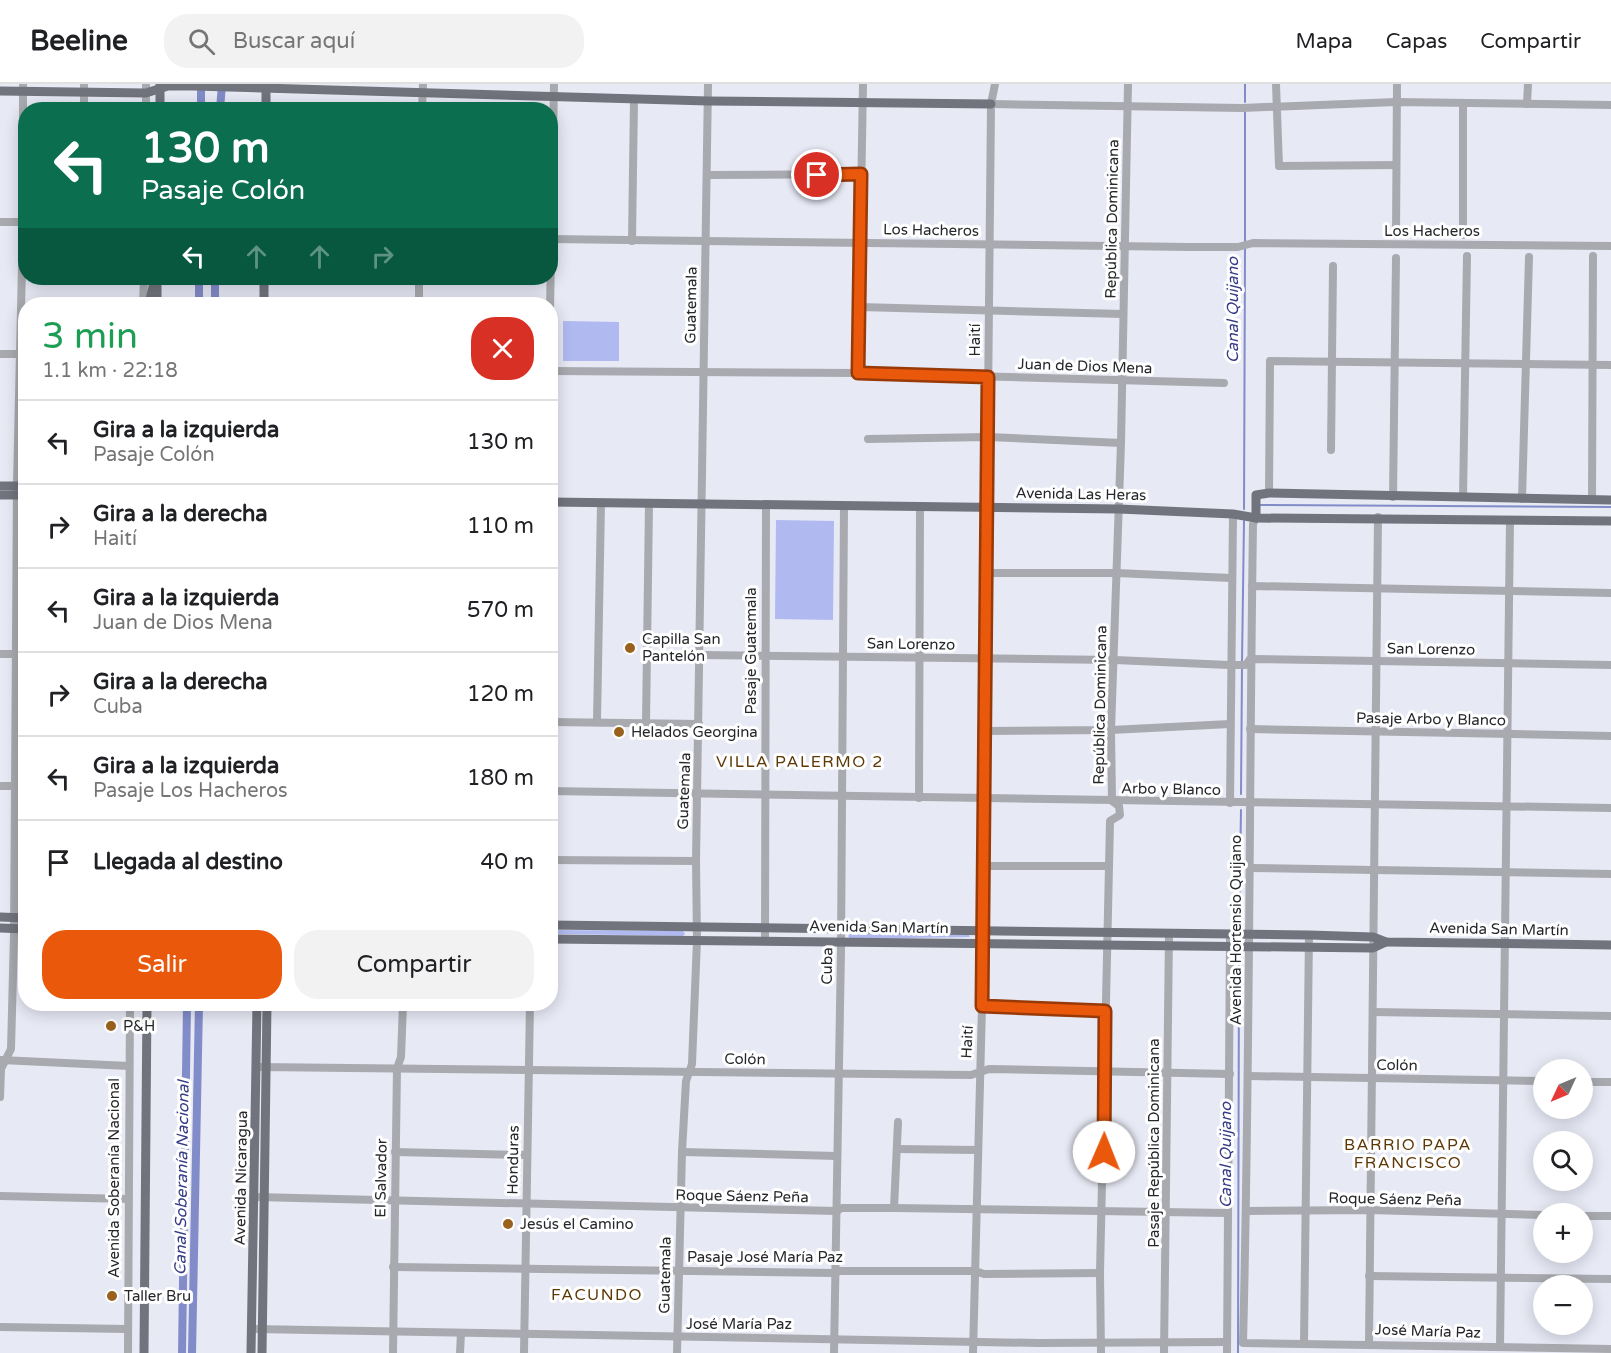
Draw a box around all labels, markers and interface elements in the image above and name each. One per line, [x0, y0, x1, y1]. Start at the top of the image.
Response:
search box [164, 14, 584, 68]
text: Beeline [30, 24, 128, 58]
icon: search [185, 25, 218, 58]
text: Buscar aquí [233, 28, 355, 54]
text: Mapa [1296, 29, 1353, 54]
text: Capas [1386, 29, 1447, 54]
text: Compartir [1480, 29, 1581, 54]
text: 130 m [141, 123, 270, 174]
icon: left [42, 126, 120, 204]
street label: República Dominicana [1102, 139, 1122, 299]
pin [791, 149, 842, 200]
icon: arrive [800, 158, 833, 191]
text: Pasaje Colón [141, 174, 305, 207]
street label: Los Hacheros [883, 220, 979, 240]
street label: Los Hacheros [1384, 222, 1480, 240]
icon: left [177, 240, 210, 273]
icon: ahead [240, 240, 273, 273]
icon: ahead [303, 240, 336, 273]
icon: right [366, 240, 399, 273]
water label: Canal Quijano [1223, 256, 1243, 363]
street label: Guatemala [681, 266, 701, 344]
text: 3 min [42, 315, 138, 358]
button: close [471, 317, 534, 380]
street label: Haití [966, 323, 984, 356]
street label: Juan de Dios Mena [1017, 355, 1153, 377]
text: 1.1 km · 22:18 [42, 359, 178, 383]
text: Gira a la izquierda [93, 417, 279, 443]
icon: left [42, 426, 75, 459]
text: 130 m [467, 429, 534, 455]
text: Pasaje Colón [93, 443, 215, 467]
street label: Avenida Las Heras [1015, 484, 1147, 504]
text: Gira a la derecha [93, 501, 268, 527]
icon: right [42, 510, 75, 543]
text: 110 m [467, 513, 534, 539]
text: Haití [93, 527, 137, 551]
text: Gira a la izquierda [93, 585, 279, 611]
street label: Pasaje Guatemala [742, 587, 760, 715]
icon: left [42, 594, 75, 627]
text: 570 m [467, 597, 534, 623]
text: Juan de Dios Mena [93, 611, 273, 635]
street label: República Dominicana [1090, 625, 1110, 785]
place label: Capilla San Pantelón [642, 630, 721, 665]
street label: San Lorenzo [867, 634, 955, 654]
street label: San Lorenzo [1387, 639, 1475, 659]
marker: Capilla San Pantelón [623, 641, 637, 655]
text: Gira a la derecha [93, 669, 268, 695]
icon: right [42, 678, 75, 711]
text: 120 m [467, 681, 534, 707]
text: Cuba [93, 695, 143, 719]
street label: Pasaje Arbo y Blanco [1356, 709, 1506, 729]
place label: Helados Georgina [631, 723, 758, 741]
marker: Helados Georgina [612, 725, 626, 739]
street label: Guatemala [674, 752, 694, 830]
district label: VILLA PALERMO 2 [716, 752, 884, 772]
text: Gira a la izquierda [93, 753, 279, 779]
icon: left [42, 762, 75, 795]
text: 180 m [467, 765, 534, 791]
text: Pasaje Los Hacheros [93, 779, 288, 803]
street label: Arbo y Blanco [1121, 779, 1221, 799]
street label: Avenida Hortensio Quijano [1227, 835, 1245, 1025]
icon: arrive [42, 846, 75, 879]
text: Llegada al destino [93, 849, 283, 875]
text: 40 m [480, 849, 534, 875]
street label: Avenida San Martín [809, 917, 949, 937]
street label: Avenida San Martín [1429, 919, 1569, 939]
button: Salir [42, 930, 282, 999]
button: Compartir [294, 930, 534, 999]
street label: Cuba [818, 947, 836, 985]
place label: P&H [123, 1017, 155, 1035]
marker: P&H [104, 1019, 118, 1033]
street label: Haití [957, 1025, 977, 1059]
street label: Pasaje República Dominicana [1145, 1038, 1163, 1248]
street label: Colón [724, 1050, 766, 1068]
street label: Colón [1376, 1056, 1418, 1074]
north arrow [1533, 1059, 1593, 1119]
map controls [1533, 1059, 1593, 1335]
street label: Avenida Soberanía Nacional [105, 1078, 123, 1278]
water label: Canal Soberanía Nacional [170, 1079, 194, 1275]
water label: Canal Quijano [1216, 1101, 1236, 1208]
street label: Avenida Nicaragua [231, 1110, 251, 1246]
position arrow [1072, 1120, 1136, 1184]
street label: Honduras [503, 1125, 523, 1195]
button: search [1533, 1131, 1593, 1191]
district label: BARRIO PAPA FRANCISCO [1344, 1135, 1472, 1173]
street label: El Salvador [371, 1138, 391, 1218]
street label: Roque Sáenz Peña [675, 1186, 809, 1206]
street label: Roque Sáenz Peña [1328, 1189, 1462, 1209]
button: + [1533, 1203, 1593, 1263]
place label: Jesús el Camino [520, 1215, 634, 1233]
marker: Jesús el Camino [501, 1217, 515, 1231]
street label: Guatemala [655, 1236, 675, 1314]
street label: Pasaje José María Paz [687, 1248, 843, 1266]
button: − [1533, 1275, 1593, 1335]
district label: FACUNDO [551, 1285, 643, 1305]
place label: Taller Bru [124, 1287, 191, 1305]
marker: Taller Bru [105, 1289, 119, 1303]
street label: José María Paz [686, 1315, 792, 1333]
street label: José María Paz [1375, 1320, 1481, 1342]

